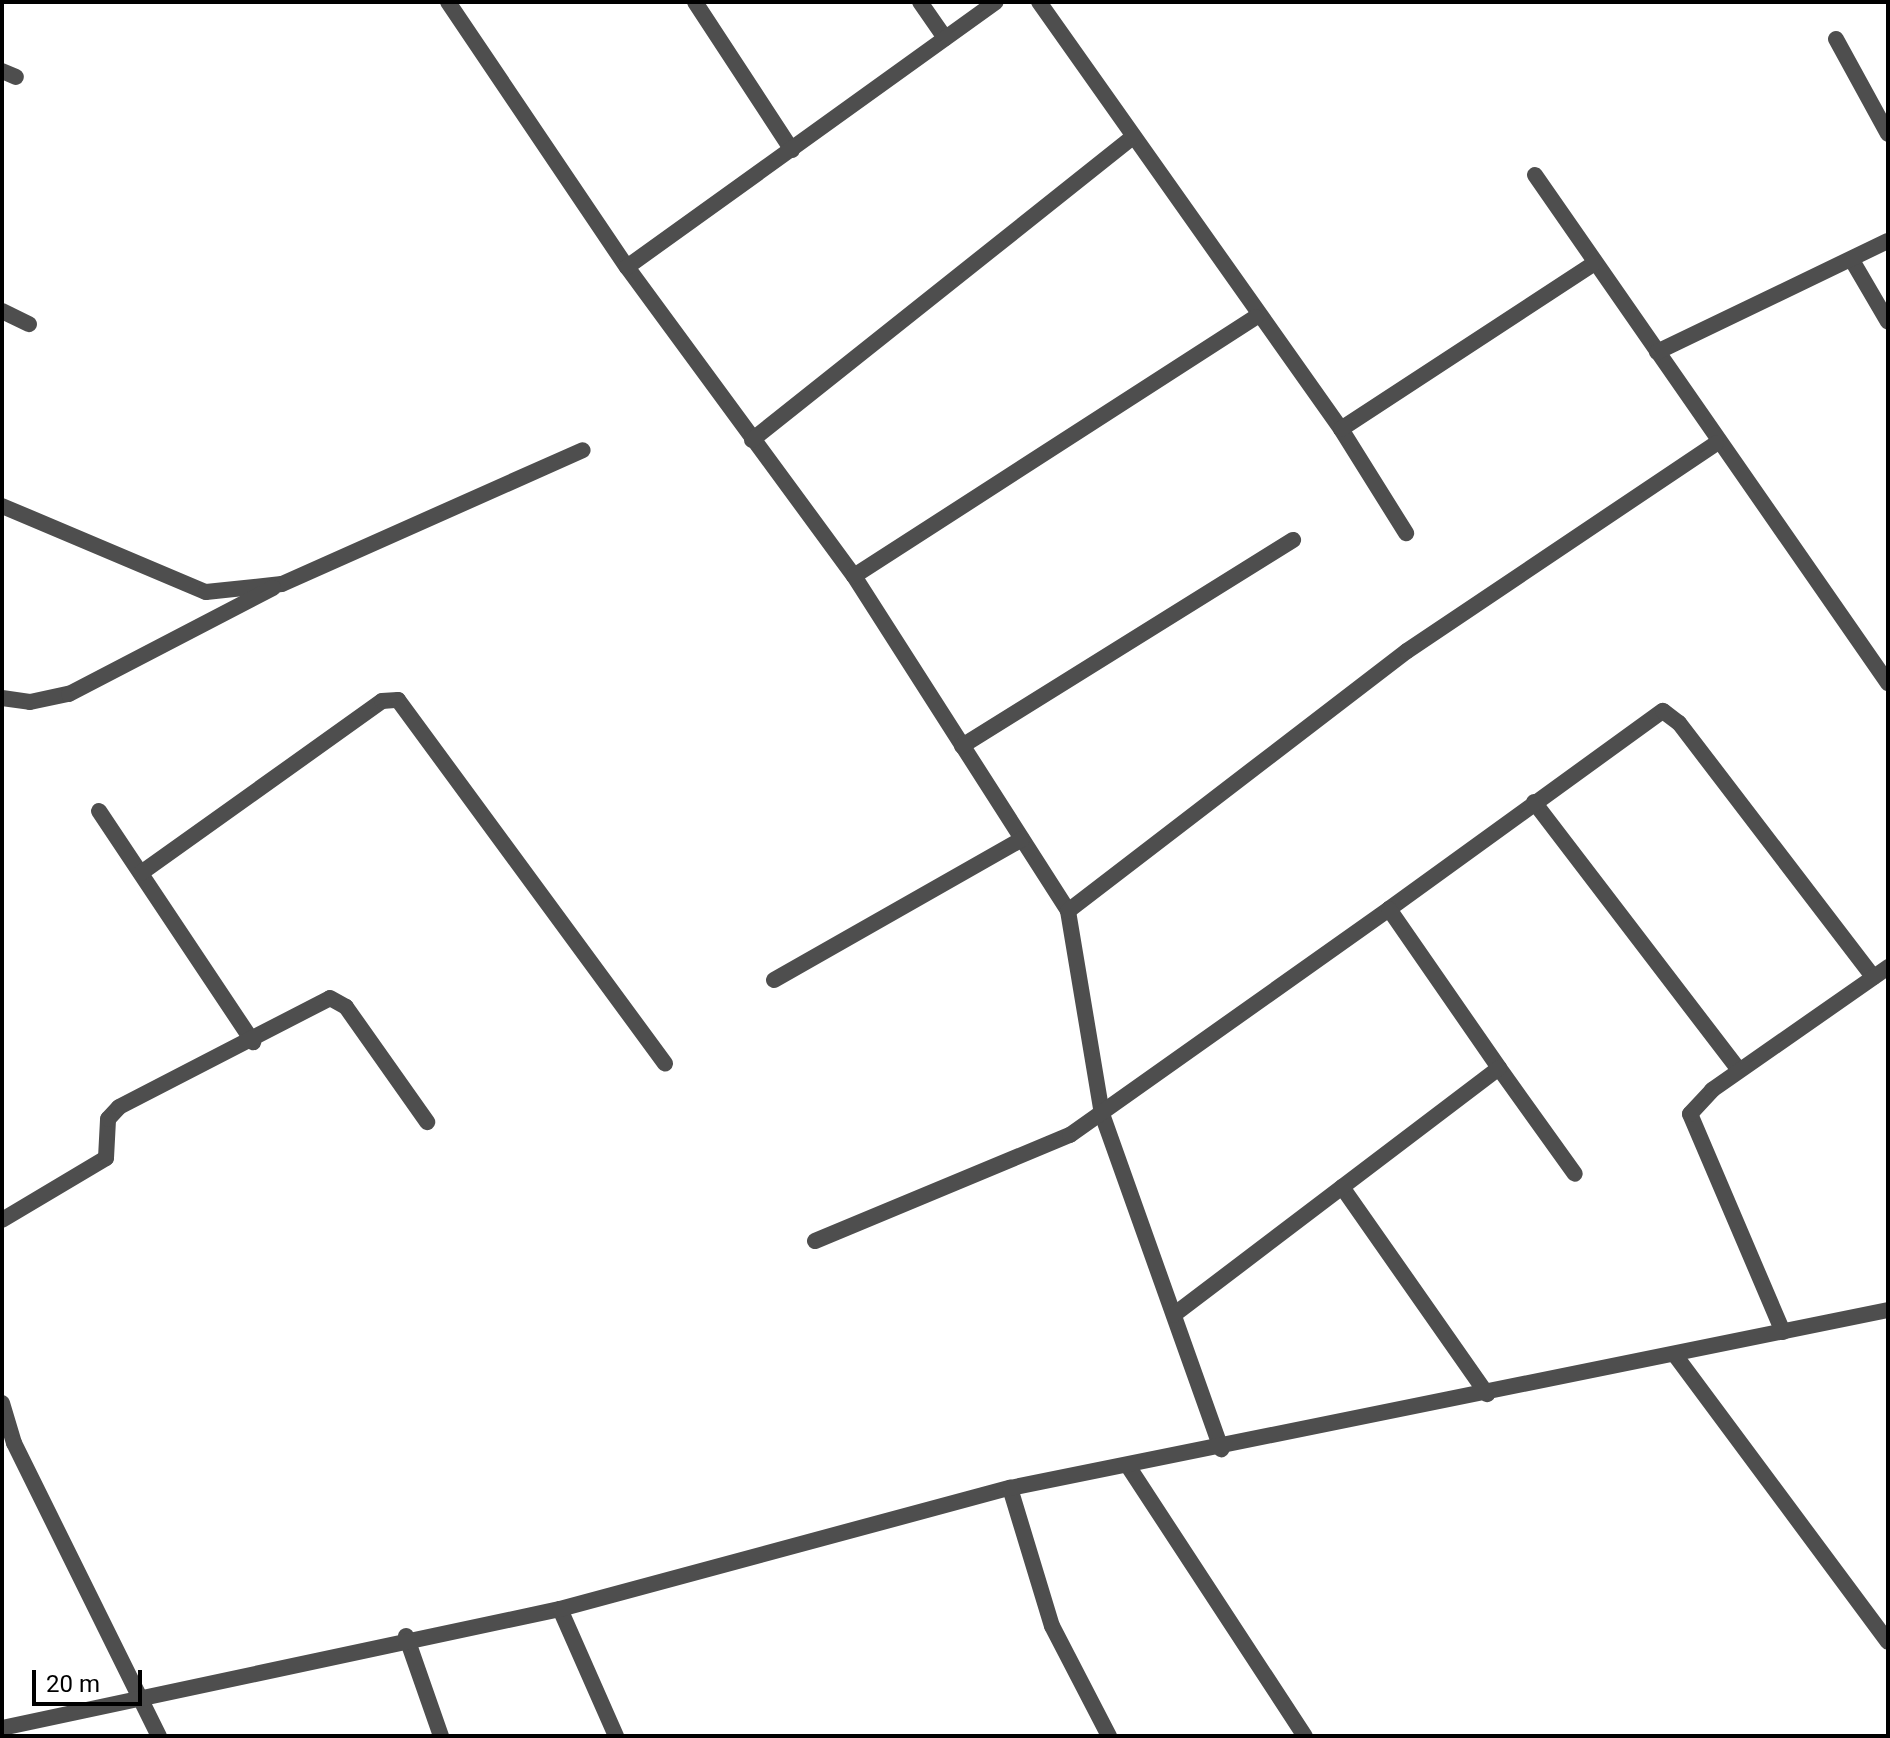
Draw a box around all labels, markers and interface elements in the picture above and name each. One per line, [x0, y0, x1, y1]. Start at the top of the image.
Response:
scale bar [36, 1654, 146, 1704]
text: 20 m [46, 1670, 100, 1698]

